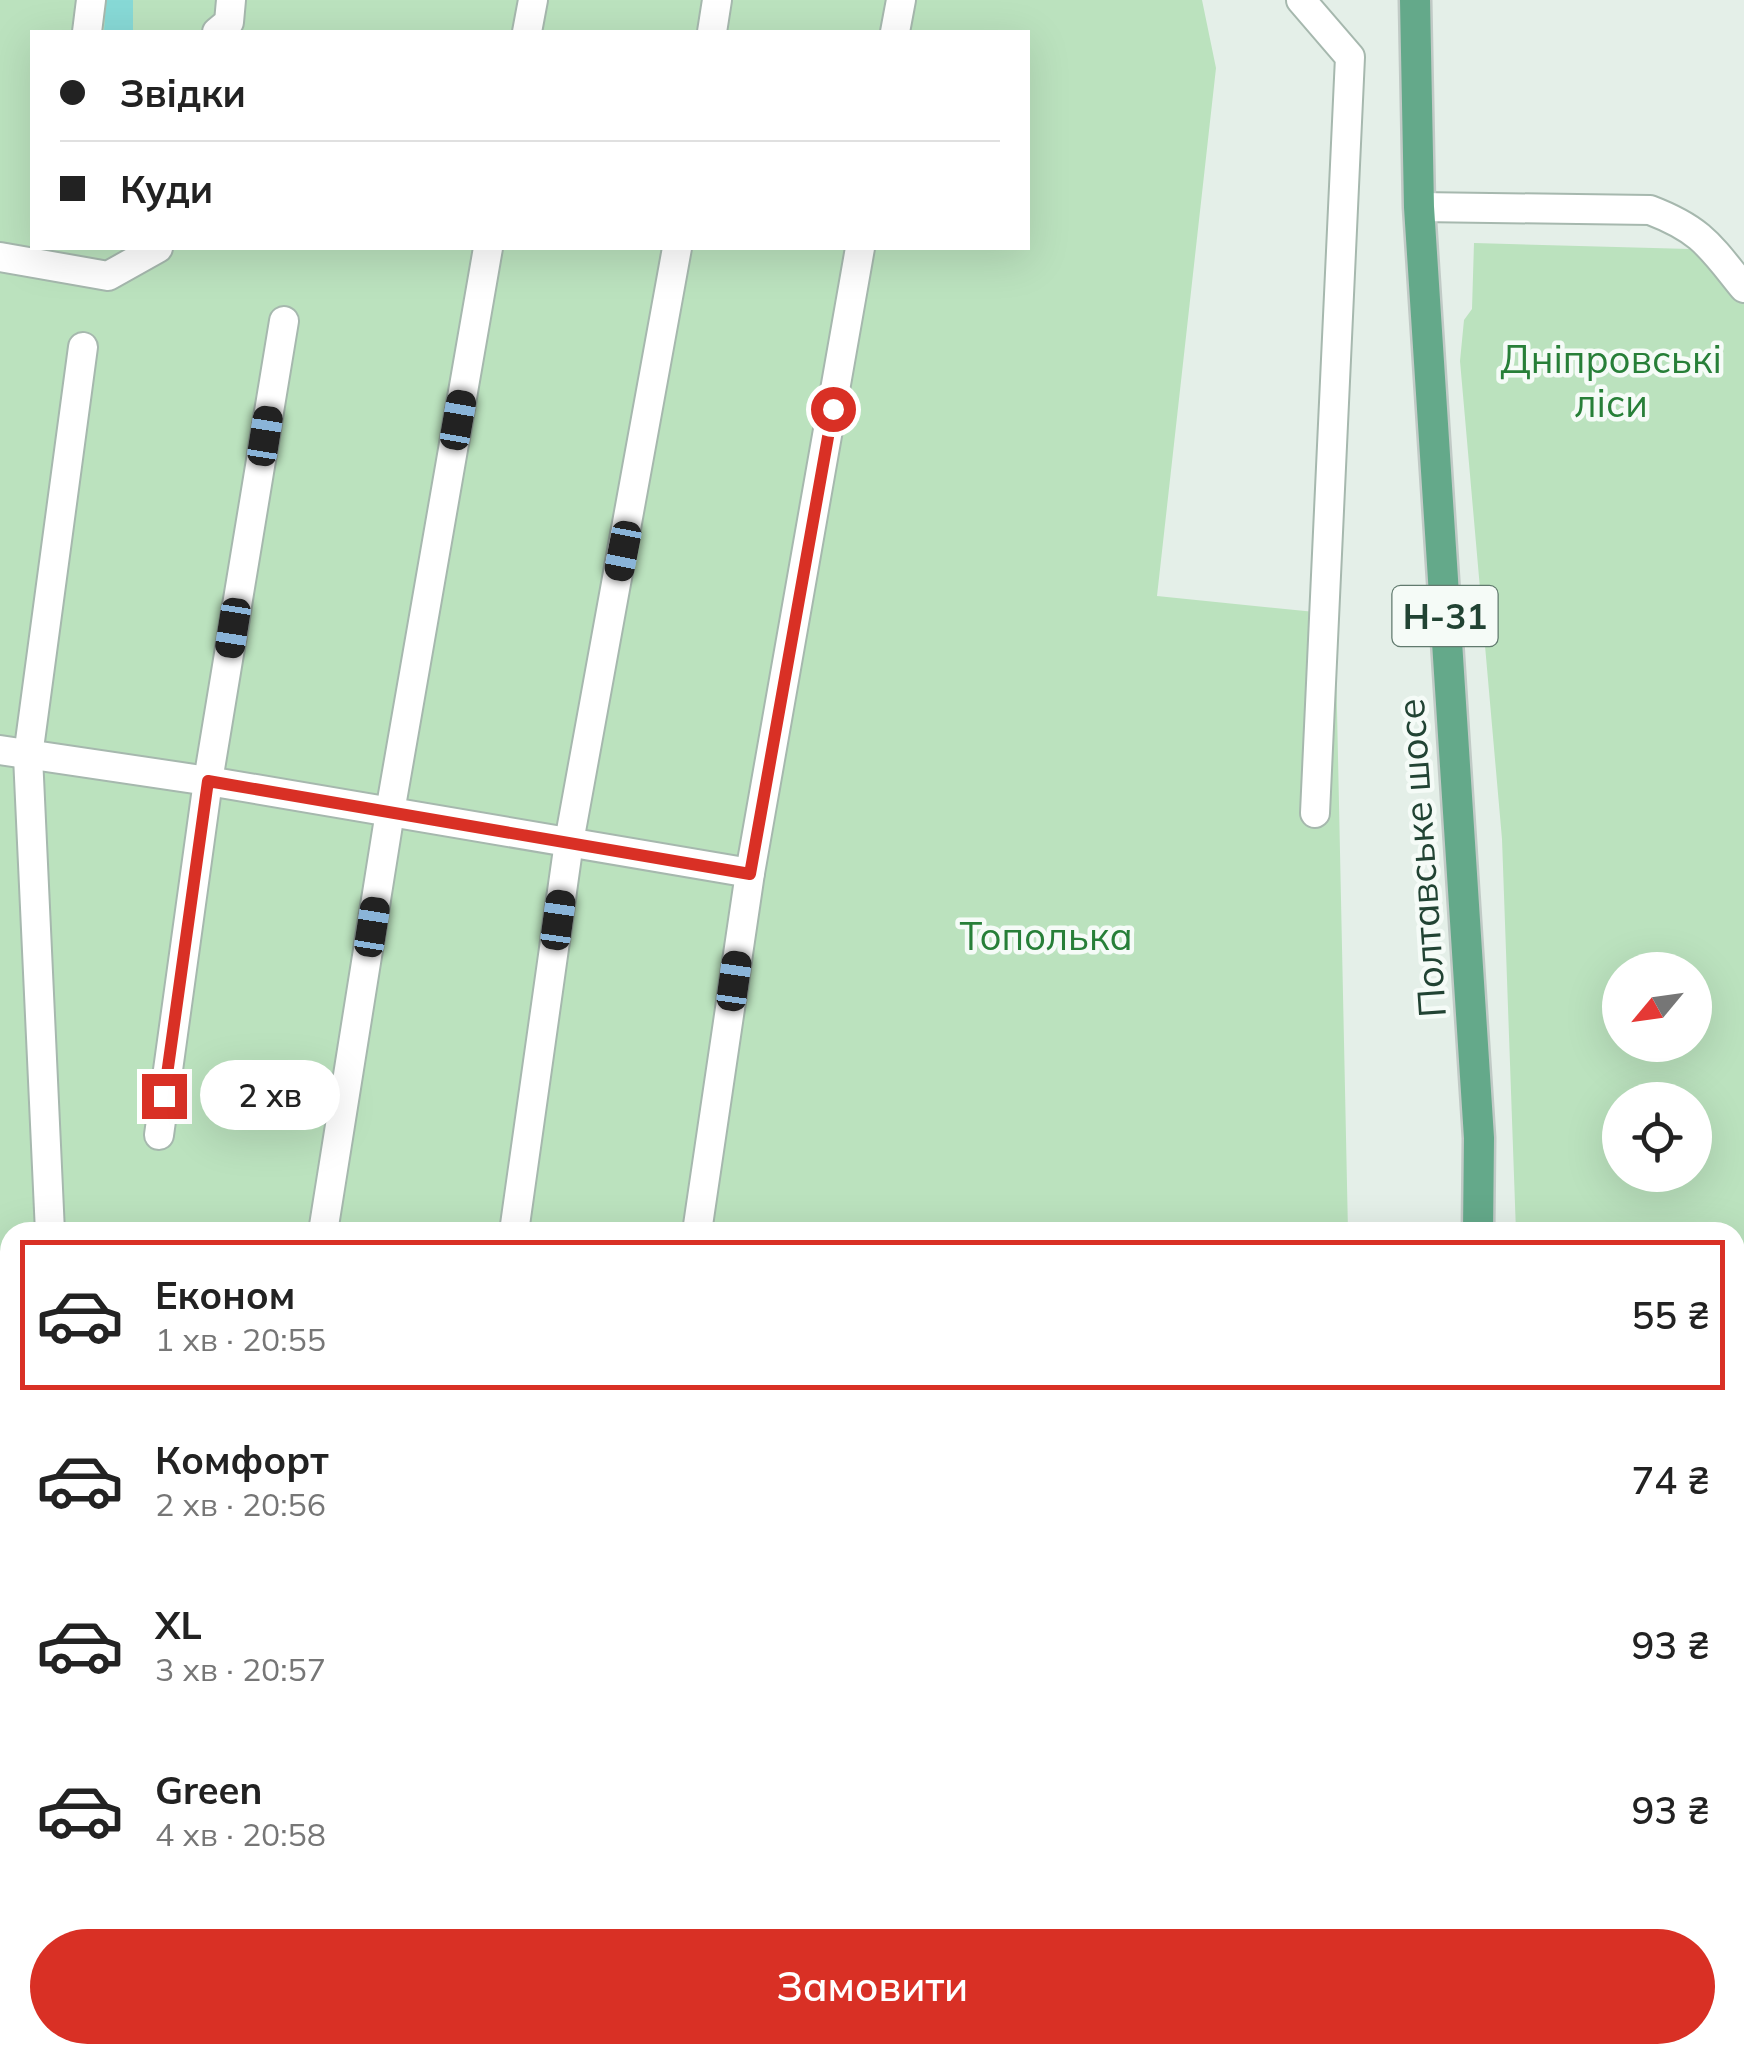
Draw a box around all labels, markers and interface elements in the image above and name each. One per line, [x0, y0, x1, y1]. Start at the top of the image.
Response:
text: Звідки [120, 69, 246, 117]
text: Куди [120, 165, 213, 213]
park label: Дніпровські ліси [1500, 335, 1722, 427]
route start [811, 387, 856, 432]
car [438, 388, 478, 452]
car [245, 404, 285, 468]
car [603, 519, 643, 583]
road number: Н-31 [1392, 586, 1498, 646]
car [213, 596, 253, 660]
street label: Полтавське шосе [1386, 697, 1456, 1019]
car [539, 888, 577, 952]
car [352, 895, 392, 959]
park label: Тополька [959, 912, 1133, 960]
car [715, 949, 753, 1013]
north arrow [1602, 952, 1712, 1062]
map controls [1602, 952, 1712, 1192]
callout: 2 хв [199, 1061, 339, 1131]
route end [142, 1074, 187, 1119]
text: 2 хв [238, 1075, 302, 1115]
button: locate [1602, 1082, 1712, 1192]
icon: car [35, 1270, 125, 1360]
text: Економ [155, 1271, 295, 1319]
text: 55 ₴ [1631, 1291, 1710, 1339]
text: 1 хв · 20:55 [155, 1319, 326, 1359]
icon: car [35, 1435, 125, 1525]
text: Комфорт [155, 1436, 329, 1484]
text: 74 ₴ [1631, 1456, 1710, 1504]
text: 2 хв · 20:56 [155, 1484, 326, 1524]
icon: car [35, 1600, 125, 1690]
text: XL [155, 1601, 202, 1649]
text: 93 ₴ [1631, 1621, 1710, 1669]
text: 3 хв · 20:57 [155, 1649, 326, 1689]
icon: car [35, 1765, 125, 1855]
text: Green [155, 1766, 262, 1814]
text: 93 ₴ [1631, 1786, 1710, 1834]
text: 4 хв · 20:58 [155, 1814, 326, 1854]
button: Замовити [30, 1929, 1715, 2044]

